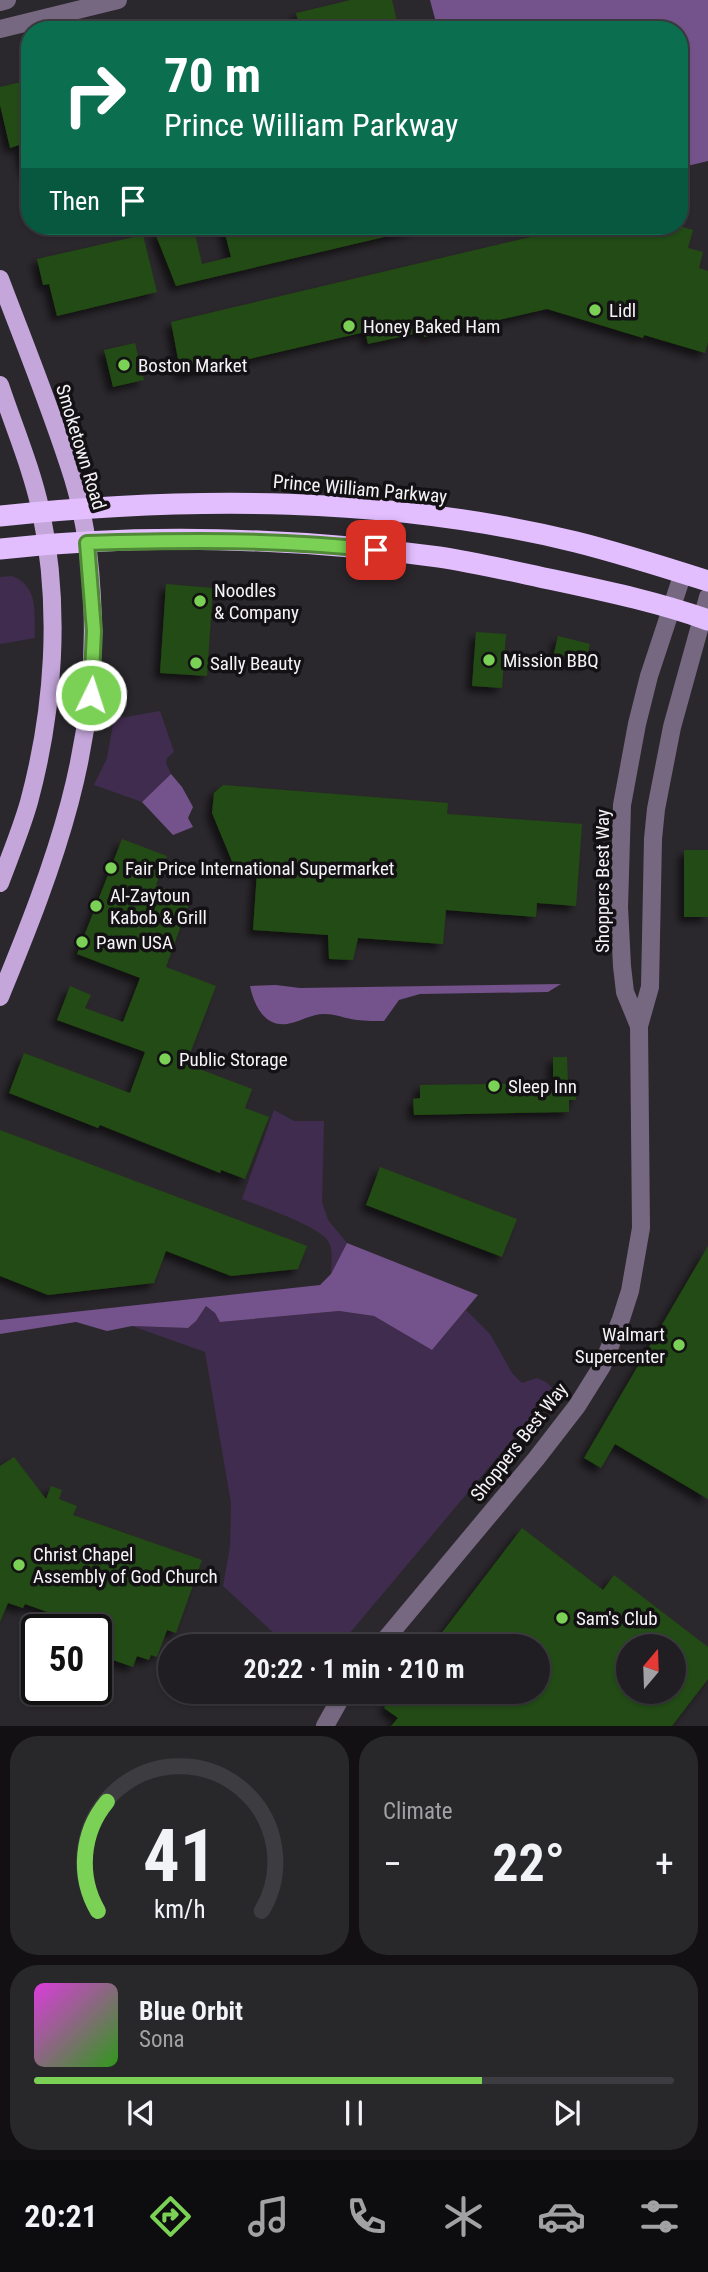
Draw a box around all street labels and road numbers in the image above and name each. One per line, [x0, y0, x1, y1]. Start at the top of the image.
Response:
street label: Smoketown Road [51, 381, 111, 513]
street label: Prince William Parkway [272, 470, 448, 508]
street label: Shoppers Best Way [591, 809, 614, 953]
street label: Shoppers Best Way [466, 1378, 572, 1506]

